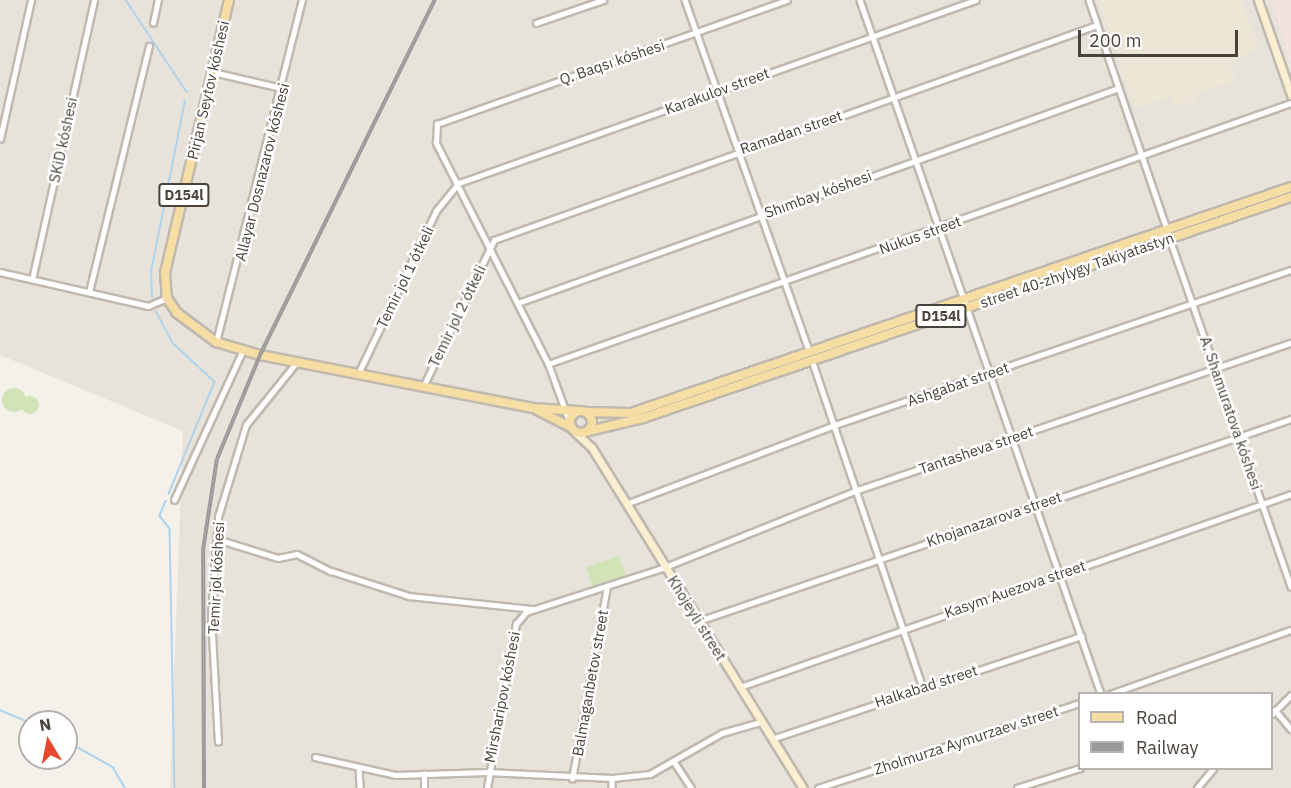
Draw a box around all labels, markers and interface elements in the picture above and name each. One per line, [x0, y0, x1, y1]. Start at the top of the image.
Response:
scale bar [1081, 18, 1242, 56]
street label: Pirjan Seytov kóshesi [183, 19, 233, 161]
text: 200 m [1089, 29, 1141, 52]
street label: Q. Baqsı kóshesi [557, 36, 667, 88]
street label: Karakulov street [662, 64, 772, 118]
street label: Allayar Dosnazarov kóshesi [231, 81, 293, 263]
street label: SKiD kóshesi [45, 96, 81, 184]
street label: Ramadan street [738, 106, 844, 158]
street label: Shımbay kóshesi [762, 166, 874, 222]
road number: D154l [157, 184, 211, 206]
street label: Nukus street [877, 212, 963, 258]
street label: Temir jol 1 ótkeli [372, 223, 438, 331]
street label: street 40-zhylygy Takiyatastyn [978, 228, 1176, 312]
street label: Temir jol 2 ótkeli [424, 262, 490, 370]
road number: D154l [914, 305, 968, 327]
street label: A. Shamuratova kóshesi [1196, 334, 1266, 492]
street label: Ashgabat street [905, 358, 1011, 410]
street label: Tantasheva street [916, 422, 1036, 478]
street label: Khojanazarova street [924, 487, 1064, 551]
street label: Temir jol kóshesi [204, 521, 228, 635]
street label: Kasym Auezova street [942, 556, 1088, 622]
street label: Khojeyli street [664, 572, 730, 664]
street label: Balmaganbetov street [568, 608, 612, 758]
street label: Mirsharipov kóshesi [480, 630, 524, 764]
street label: Halkabad street [872, 661, 980, 711]
legend [1078, 692, 1273, 770]
street label: Zholmurza Aymurzaev street [871, 702, 1061, 778]
text: Road [1136, 706, 1177, 729]
north arrow [18, 710, 78, 770]
text: N [38, 713, 53, 735]
text: Railway [1136, 736, 1198, 759]

